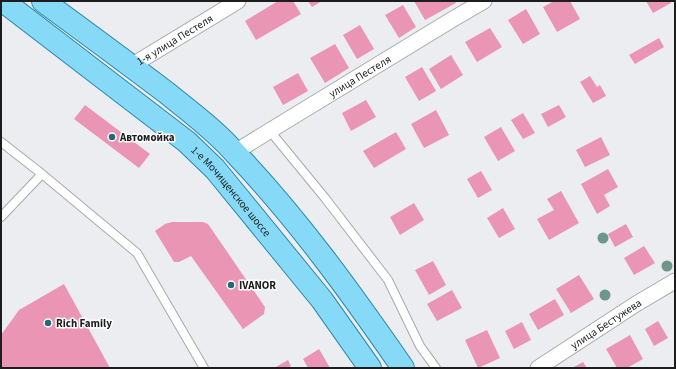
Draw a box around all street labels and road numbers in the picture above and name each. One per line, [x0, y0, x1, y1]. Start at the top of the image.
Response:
street label: 1-я улица Пестеля [133, 10, 216, 69]
street label: улица Пестеля [326, 51, 394, 101]
street label: 1-е Мочищенское шоссе [188, 142, 275, 240]
street label: улица Бестужева [567, 295, 644, 352]

